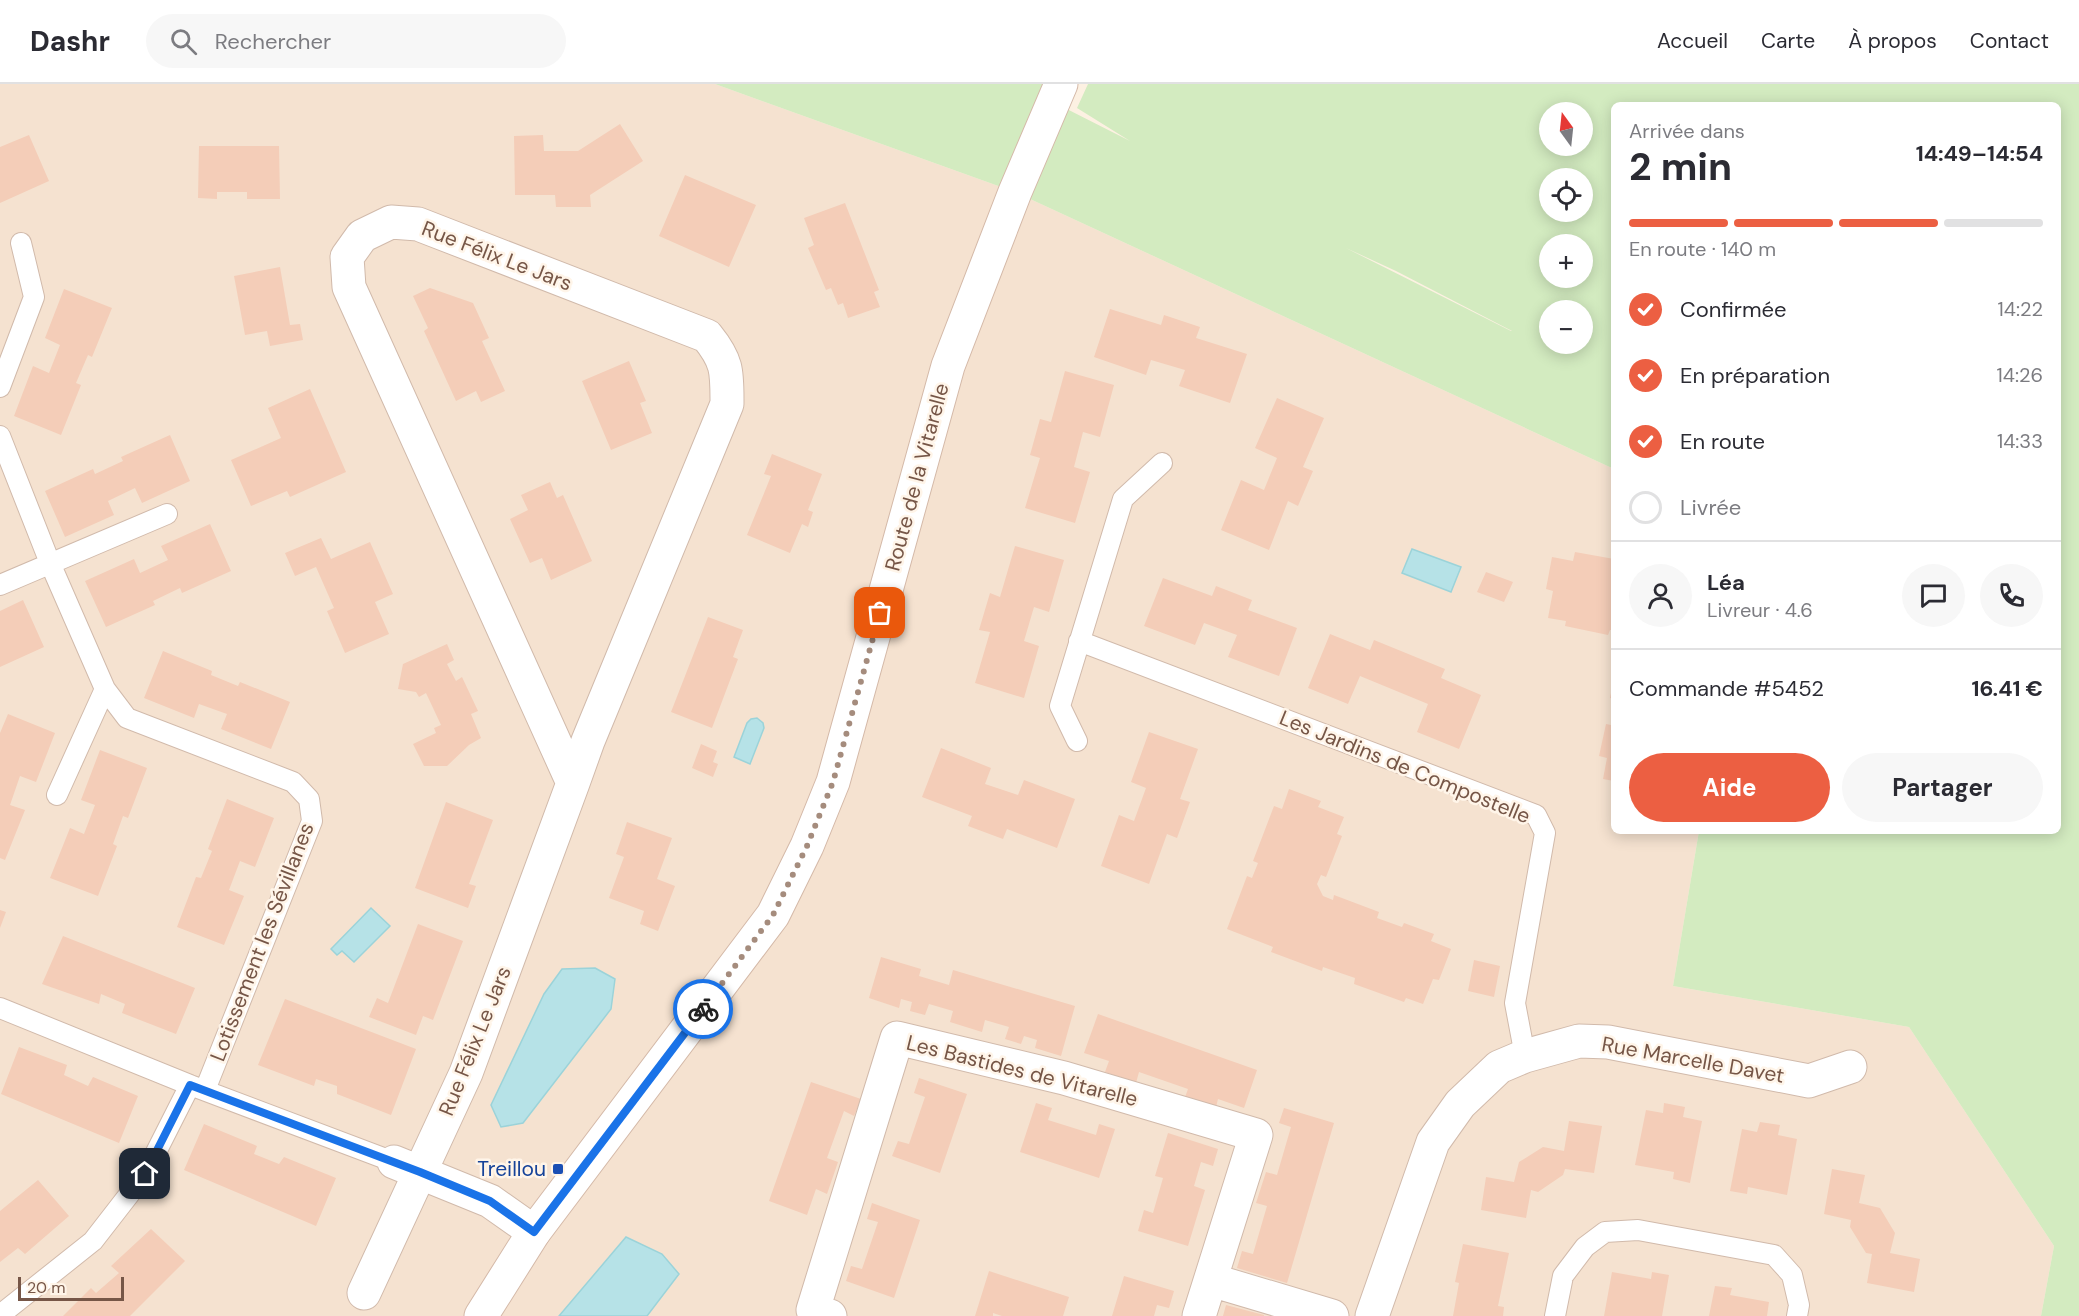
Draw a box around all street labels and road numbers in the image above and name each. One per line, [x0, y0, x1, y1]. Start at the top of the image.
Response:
street label: Rue Félix Le Jars [418, 214, 576, 298]
street label: Route de la Vitarelle [878, 380, 956, 574]
street label: Les Jardins de Compostelle [1275, 704, 1535, 830]
street label: Lotissement les Sévillanes [204, 819, 320, 1065]
street label: Rue Félix Le Jars [432, 962, 518, 1120]
street label: Les Bastides de Vitarelle [903, 1029, 1141, 1113]
street label: Rue Marcelle Davet [1599, 1030, 1787, 1090]

